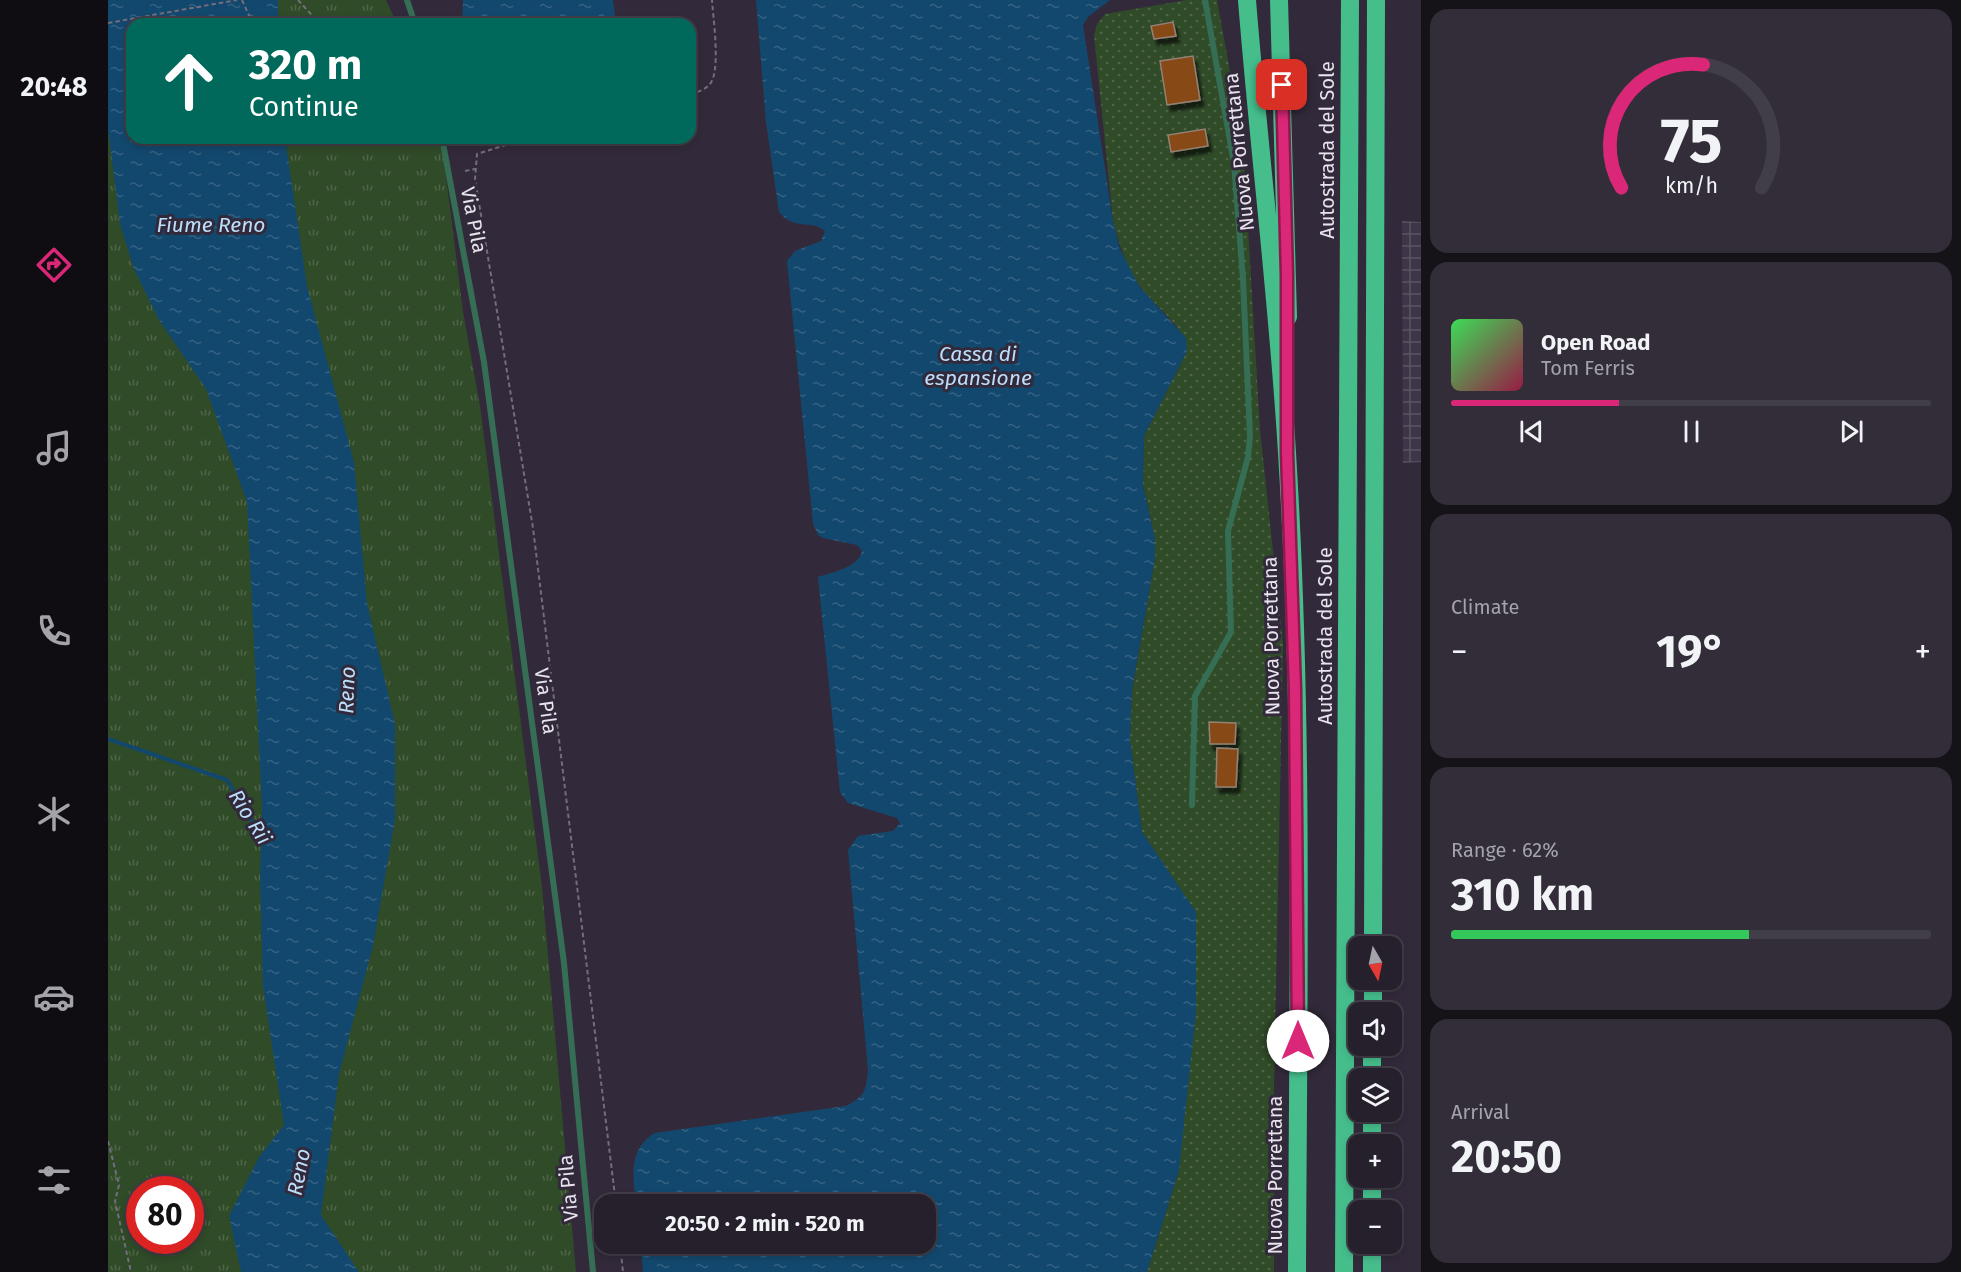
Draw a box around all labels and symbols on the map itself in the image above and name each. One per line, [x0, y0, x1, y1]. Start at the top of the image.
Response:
pin [1256, 59, 1307, 110]
street label: Autostrada del Sole [1315, 61, 1339, 239]
street label: Nuova Porrettana [1219, 72, 1259, 232]
street label: Via Pila [456, 185, 492, 255]
water label: Fiume Reno [157, 212, 265, 238]
water label: Cassa di espansione [924, 341, 1032, 391]
street label: Autostrada del Sole [1313, 547, 1337, 725]
street label: Nuova Porrettana [1258, 556, 1284, 716]
water label: Reno [333, 666, 361, 714]
street label: Via Pila [529, 666, 563, 736]
water label: Rio Rii [223, 785, 277, 850]
north arrow [1348, 936, 1402, 990]
position arrow [1266, 1009, 1330, 1073]
street label: Nuova Porrettana [1263, 1096, 1287, 1254]
water label: Reno [282, 1146, 316, 1198]
street label: Via Pila [553, 1154, 583, 1222]
speed limit sign: 80 [126, 1176, 204, 1254]

